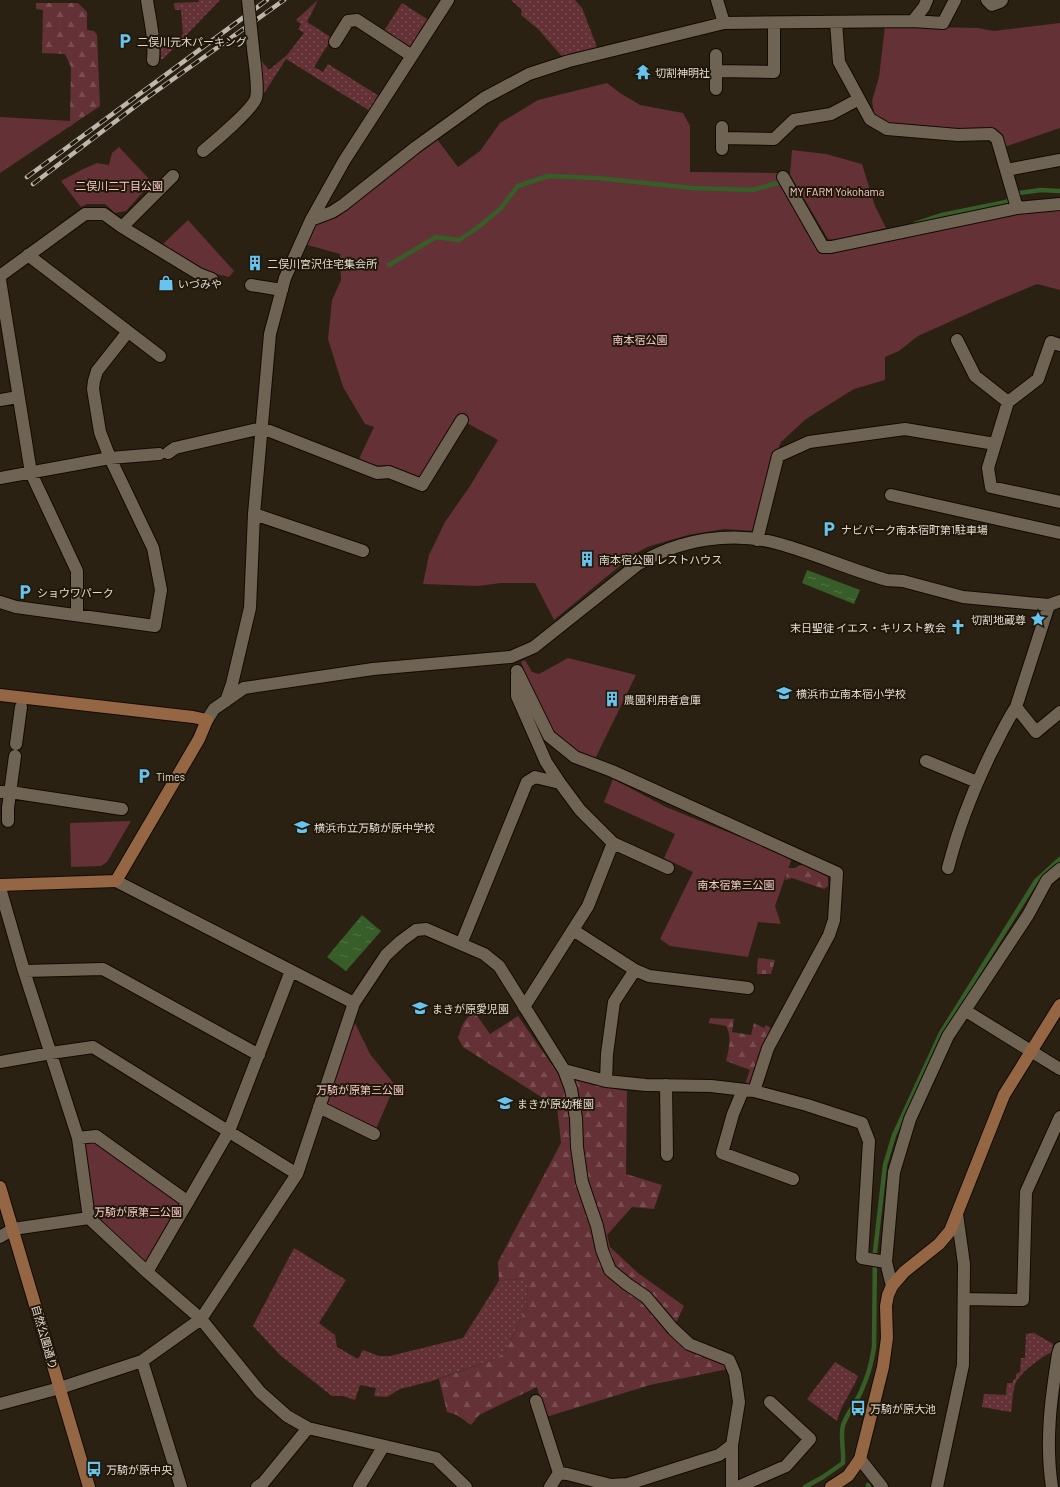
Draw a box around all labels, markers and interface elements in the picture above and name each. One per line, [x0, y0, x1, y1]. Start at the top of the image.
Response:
parking icon: 二俣川元木パーキング [116, 32, 134, 50]
place label: 二俣川元木パーキング [137, 35, 247, 48]
temple icon: 切割神明社 [634, 63, 652, 81]
place label: 切割神明社 [655, 66, 710, 79]
park label: 二俣川二丁目公園 [75, 179, 163, 192]
park label: MY FARM Yokohama [790, 185, 884, 198]
building icon: 二俣川宮沢住宅集会所 [246, 254, 264, 272]
place label: 二俣川宮沢住宅集会所 [267, 257, 378, 270]
shop icon: いづみや [157, 274, 175, 292]
place label: いづみや [178, 277, 222, 290]
park label: 南本宿公園 [613, 333, 668, 346]
parking icon: ナビパーク南本宿町第1駐車場 [820, 520, 838, 538]
place label: ナビパーク南本宿町第1駐車場 [841, 523, 988, 536]
building icon: 南本宿公園 レストハウス [578, 550, 596, 568]
place label: 南本宿公園 レストハウス [599, 553, 722, 566]
parking icon: ショウワパーク [16, 583, 34, 601]
place label: ショウワパーク [37, 586, 114, 599]
place icon: 切割地蔵尊 [1029, 610, 1047, 628]
place label: 切割地蔵尊 [971, 613, 1026, 626]
church icon: 末日聖徒 イエス・キリスト教会 [949, 618, 967, 636]
place label: 末日聖徒 イエス・キリスト教会 [790, 621, 946, 634]
school or university icon: 横浜市立南本宿小学校 [775, 684, 793, 702]
place label: 横浜市立南本宿小学校 [796, 687, 906, 700]
building icon: 農園利用者倉庫 [603, 690, 621, 708]
place label: 農園利用者倉庫 [624, 693, 701, 706]
parking icon: Times [135, 767, 153, 785]
place label: Times [156, 770, 185, 783]
school or university icon: 横浜市立万騎が原中学校 [293, 818, 311, 836]
place label: 横浜市立万騎が原中学校 [314, 821, 435, 834]
park label: 南本宿第三公園 [698, 878, 775, 891]
school or university icon: まきが原愛児園 [411, 999, 429, 1017]
place label: まきが原愛児園 [432, 1002, 509, 1015]
park label: 万騎が原第三公園 [316, 1083, 404, 1096]
school or university icon: まきが原幼稚園 [496, 1094, 514, 1112]
place label: まきが原幼稚園 [517, 1097, 594, 1110]
park label: 万騎が原第二公園 [94, 1205, 182, 1218]
street label: 自然公園通り [30, 1303, 60, 1371]
bus stop icon: 万騎が原大池 [849, 1399, 867, 1417]
place label: 万騎が原大池 [870, 1402, 936, 1415]
bus stop icon: 万騎が原中央 [85, 1460, 103, 1478]
place label: 万騎が原中央 [106, 1463, 173, 1476]

